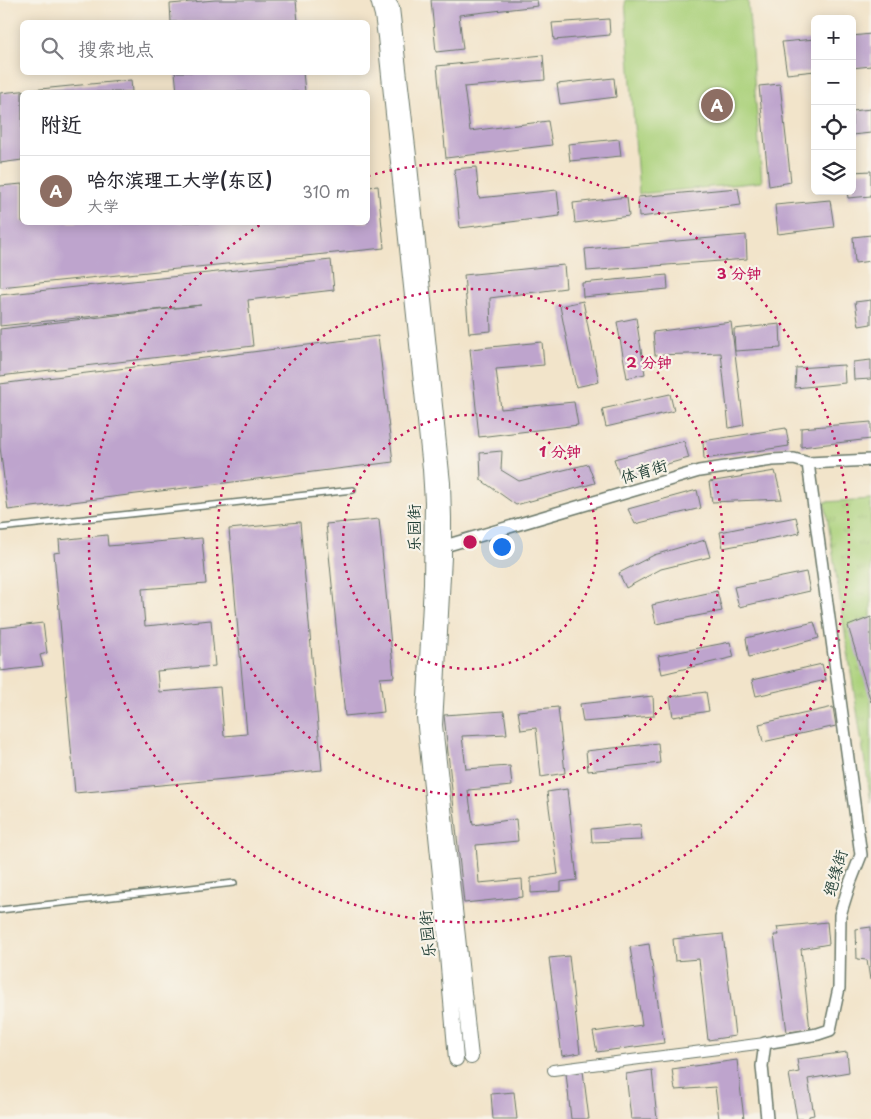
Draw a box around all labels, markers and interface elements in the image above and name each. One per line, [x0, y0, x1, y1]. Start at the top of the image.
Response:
map controls [811, 15, 856, 195]
button: + [811, 15, 856, 60]
search box [20, 20, 370, 75]
icon: search [38, 34, 66, 62]
text: 搜索地点 [78, 34, 154, 62]
button: − [811, 60, 856, 105]
pin: A [701, 86, 733, 124]
button: locate [811, 105, 856, 150]
text: 附近 [40, 107, 82, 139]
button: layers [811, 150, 856, 195]
text: 哈尔滨理工大学(东区) [87, 165, 272, 193]
text: A [50, 179, 62, 203]
text: 310 m [302, 179, 350, 203]
text: 大学 [87, 193, 119, 217]
text: 3 分钟 [717, 261, 761, 284]
text: 2 分钟 [626, 350, 672, 373]
text: 1 分钟 [539, 439, 581, 462]
street label: 体育街 [617, 452, 670, 488]
street label: 乐园街 [401, 504, 425, 552]
centre of rings [461, 533, 479, 551]
your location [489, 534, 515, 560]
street label: 绝缘街 [816, 846, 852, 899]
street label: 乐园街 [412, 909, 440, 959]

